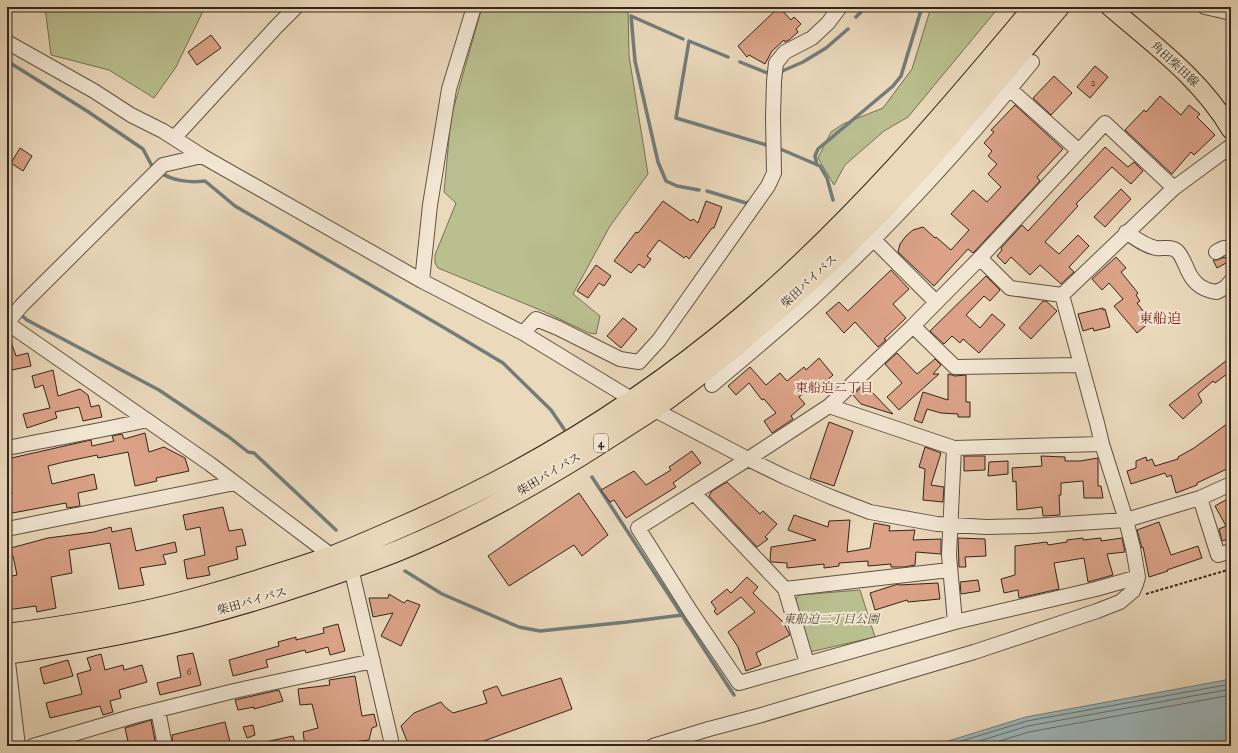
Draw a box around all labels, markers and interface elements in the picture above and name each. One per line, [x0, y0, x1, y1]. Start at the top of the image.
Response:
street label: 角田柴田線 [1148, 38, 1202, 90]
house number: 2 [1090, 77, 1096, 89]
street label: 柴田バイパス [778, 251, 841, 311]
district label: 東船迫 [1139, 310, 1181, 327]
district label: 東船迫二丁目 [795, 380, 873, 396]
road number: 4 [594, 434, 608, 452]
street label: 柴田バイパス [515, 450, 584, 499]
street label: 柴田バイパス [216, 584, 289, 619]
park label: 東船迫二丁目公園 [783, 612, 881, 627]
house number: 6 [186, 666, 192, 678]

